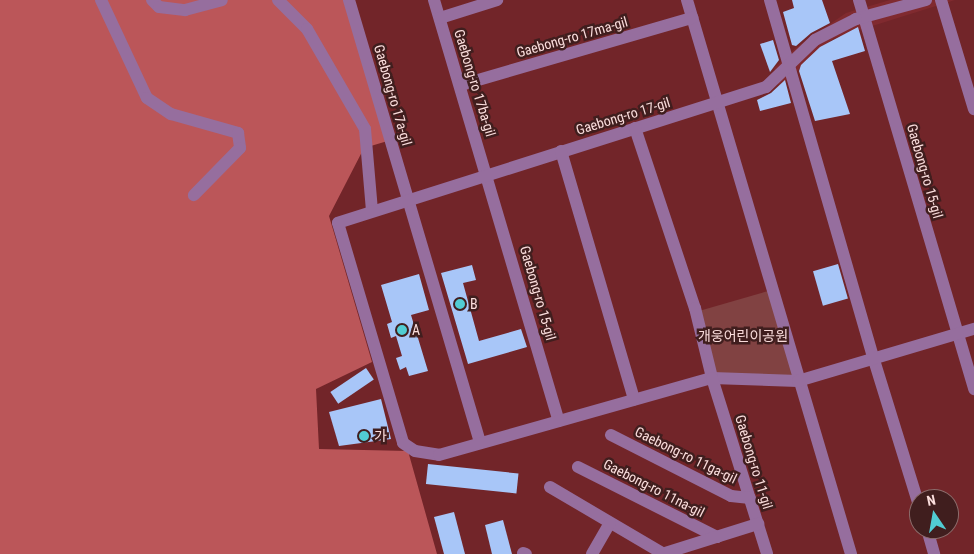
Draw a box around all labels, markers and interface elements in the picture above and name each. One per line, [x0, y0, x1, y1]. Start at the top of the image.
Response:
street label: Gaebong-ro 17ma-gil [514, 13, 630, 61]
street label: Gaebong-ro 17ba-gil [451, 27, 499, 139]
street label: Gaebong-ro 17a-gil [371, 43, 415, 147]
street label: Gaebong-ro 17-gil [574, 94, 672, 138]
street label: Gaebong-ro 15-gil [903, 122, 947, 220]
street label: Gaebong-ro 15-gil [516, 244, 560, 342]
place label: B [470, 296, 478, 312]
marker: B [454, 298, 466, 310]
place label: A [412, 322, 420, 338]
marker: A [396, 324, 408, 336]
park label: 개웅어린이공원 [698, 328, 788, 344]
street label: Gaebong-ro 11-gil [732, 413, 776, 511]
street label: Gaebong-ro 11ga-gil [632, 423, 740, 487]
place label: 가 [374, 428, 387, 444]
marker: 가 [358, 430, 370, 442]
street label: Gaebong-ro 11na-gil [601, 455, 707, 521]
north arrow [909, 489, 959, 539]
text: N [925, 492, 937, 509]

